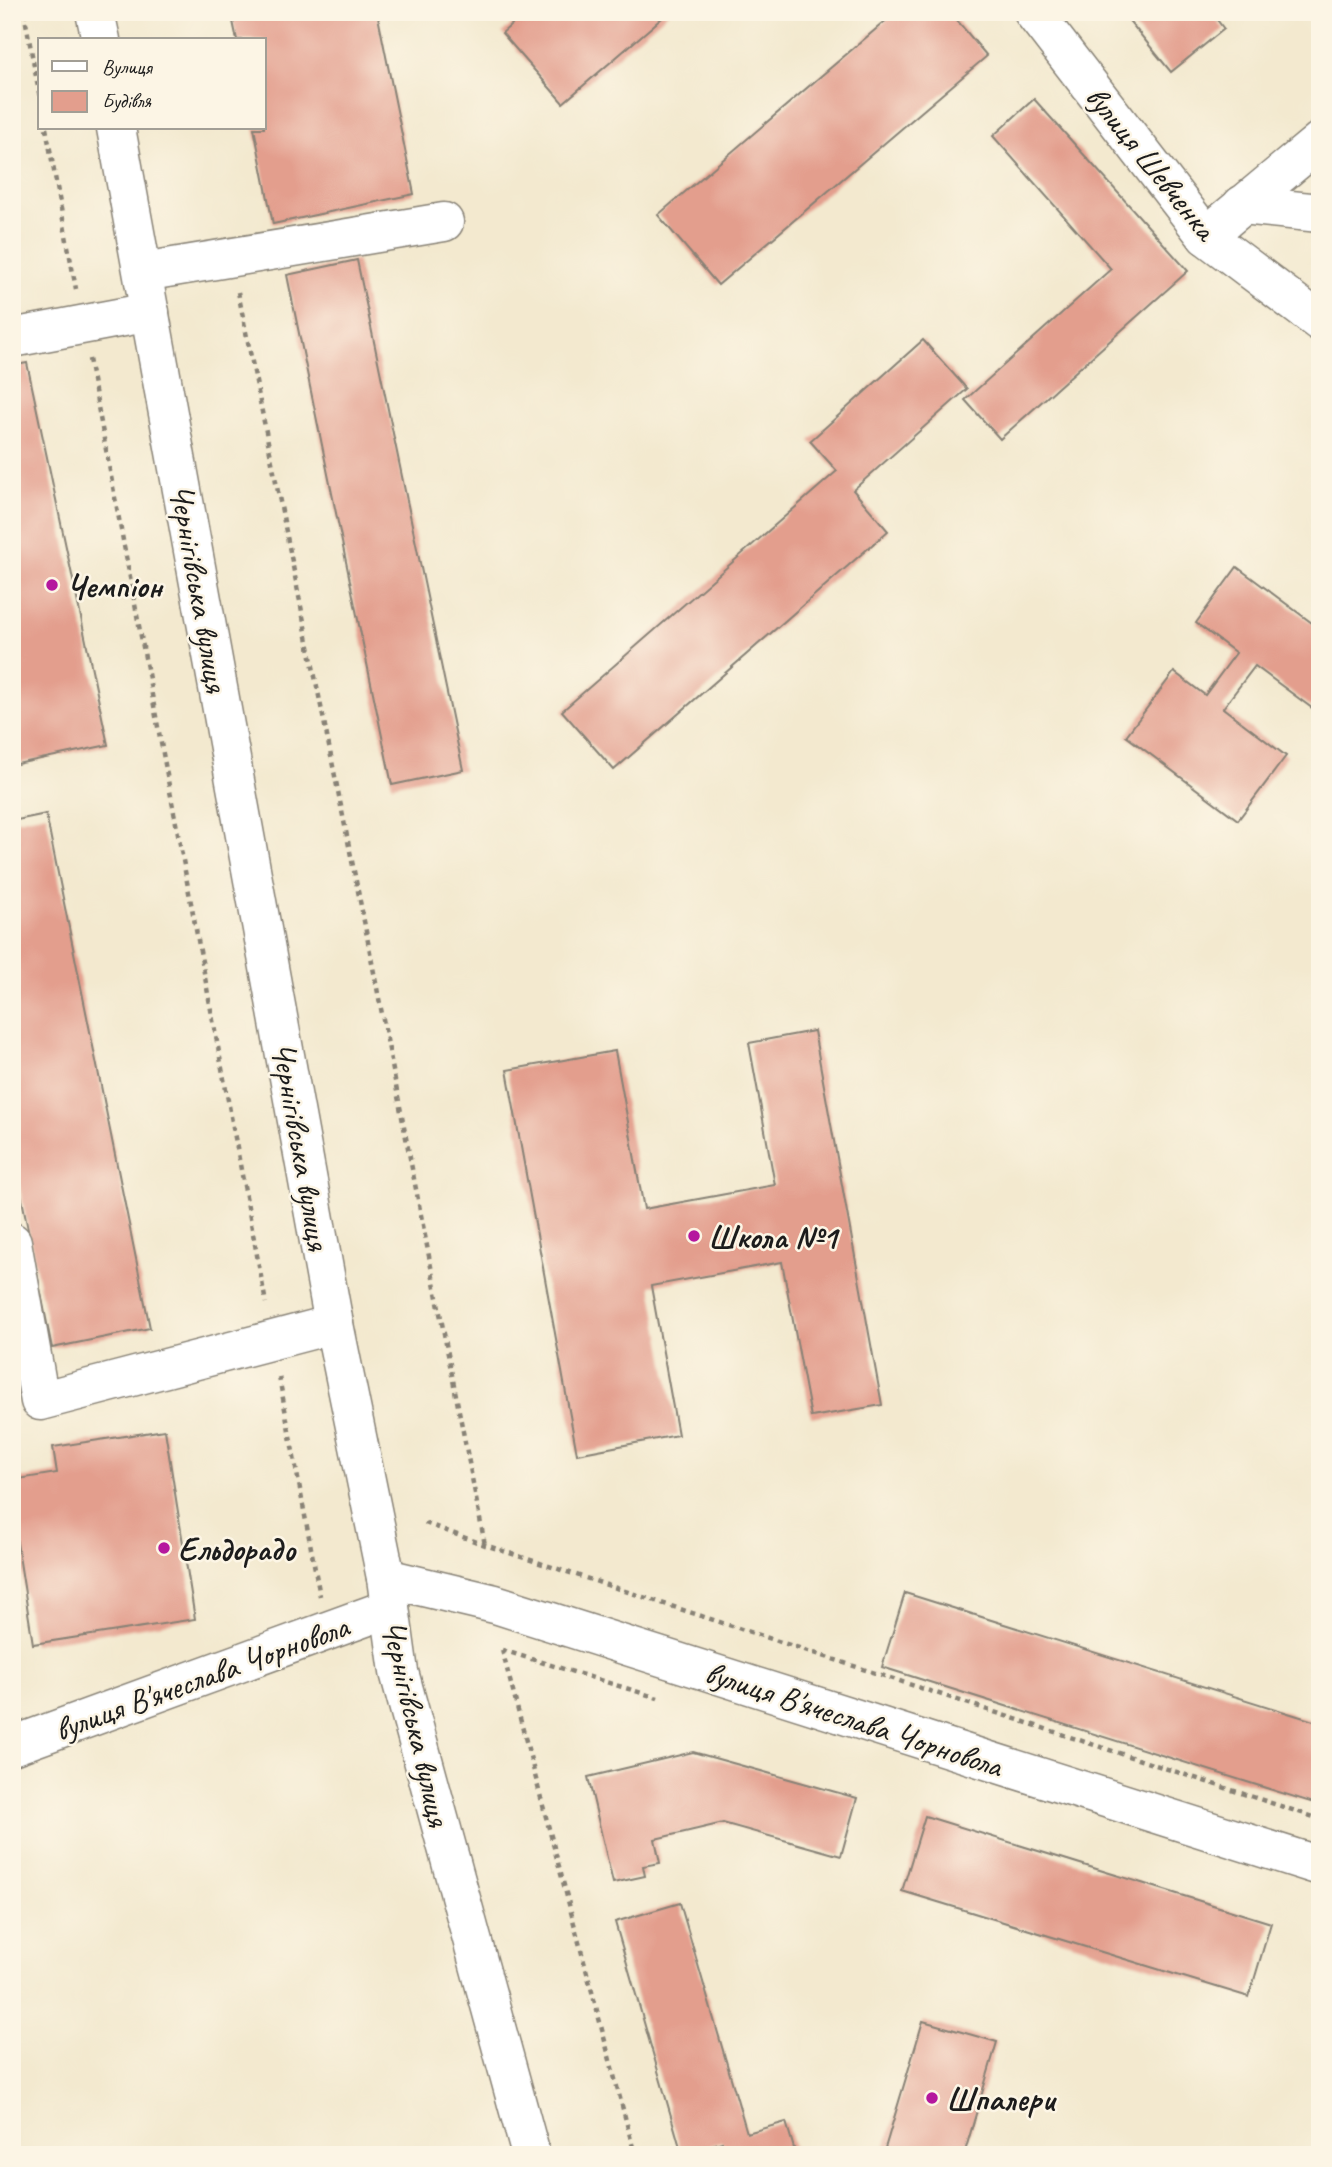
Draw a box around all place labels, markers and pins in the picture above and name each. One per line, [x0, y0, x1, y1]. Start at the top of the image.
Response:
place label: Чемпіон [66, 565, 164, 607]
marker: Чемпіон [44, 577, 60, 593]
place label: Школа №1 [708, 1216, 840, 1258]
marker: Школа №1 [686, 1228, 702, 1244]
place label: Ельдорадо [178, 1528, 297, 1570]
marker: Ельдорадо [156, 1540, 172, 1556]
place label: Шпалери [946, 2078, 1057, 2120]
marker: Шпалери [924, 2090, 940, 2106]

